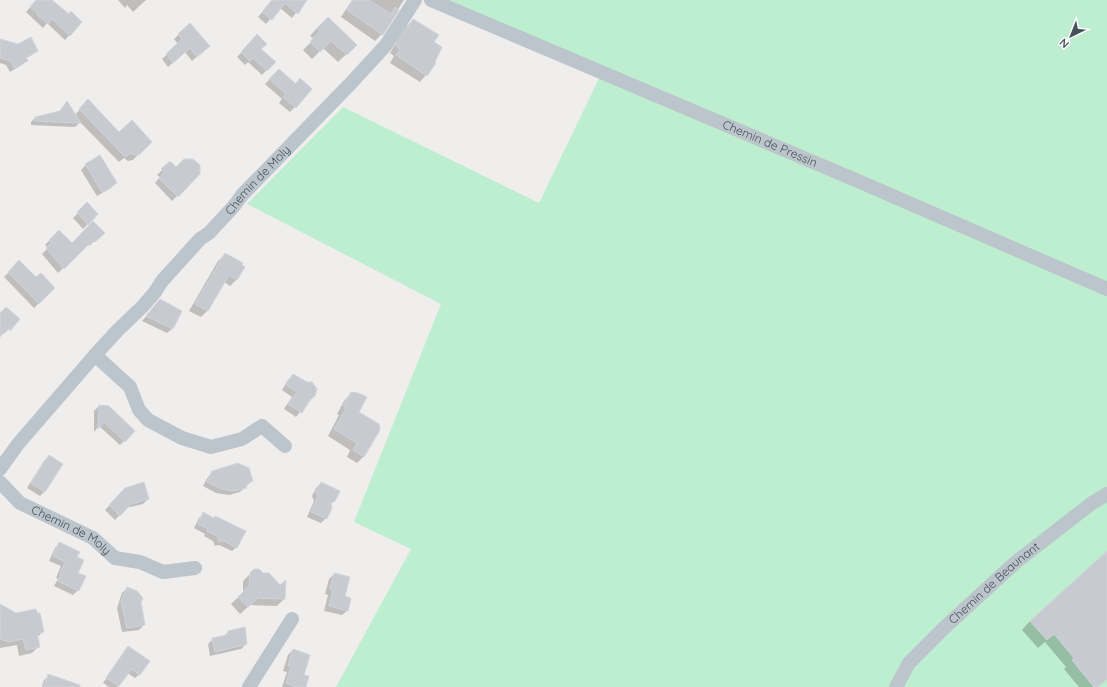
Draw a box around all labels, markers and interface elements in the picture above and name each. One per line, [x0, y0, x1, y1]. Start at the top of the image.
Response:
north arrow [1051, 16, 1091, 56]
text: N [1056, 35, 1072, 51]
street label: Chemin de Pressin [720, 116, 820, 170]
street label: Chemin de Moly [222, 142, 293, 218]
street label: Chemin de Moly [29, 502, 114, 558]
street label: Chemin de Beaunant [945, 539, 1042, 627]

